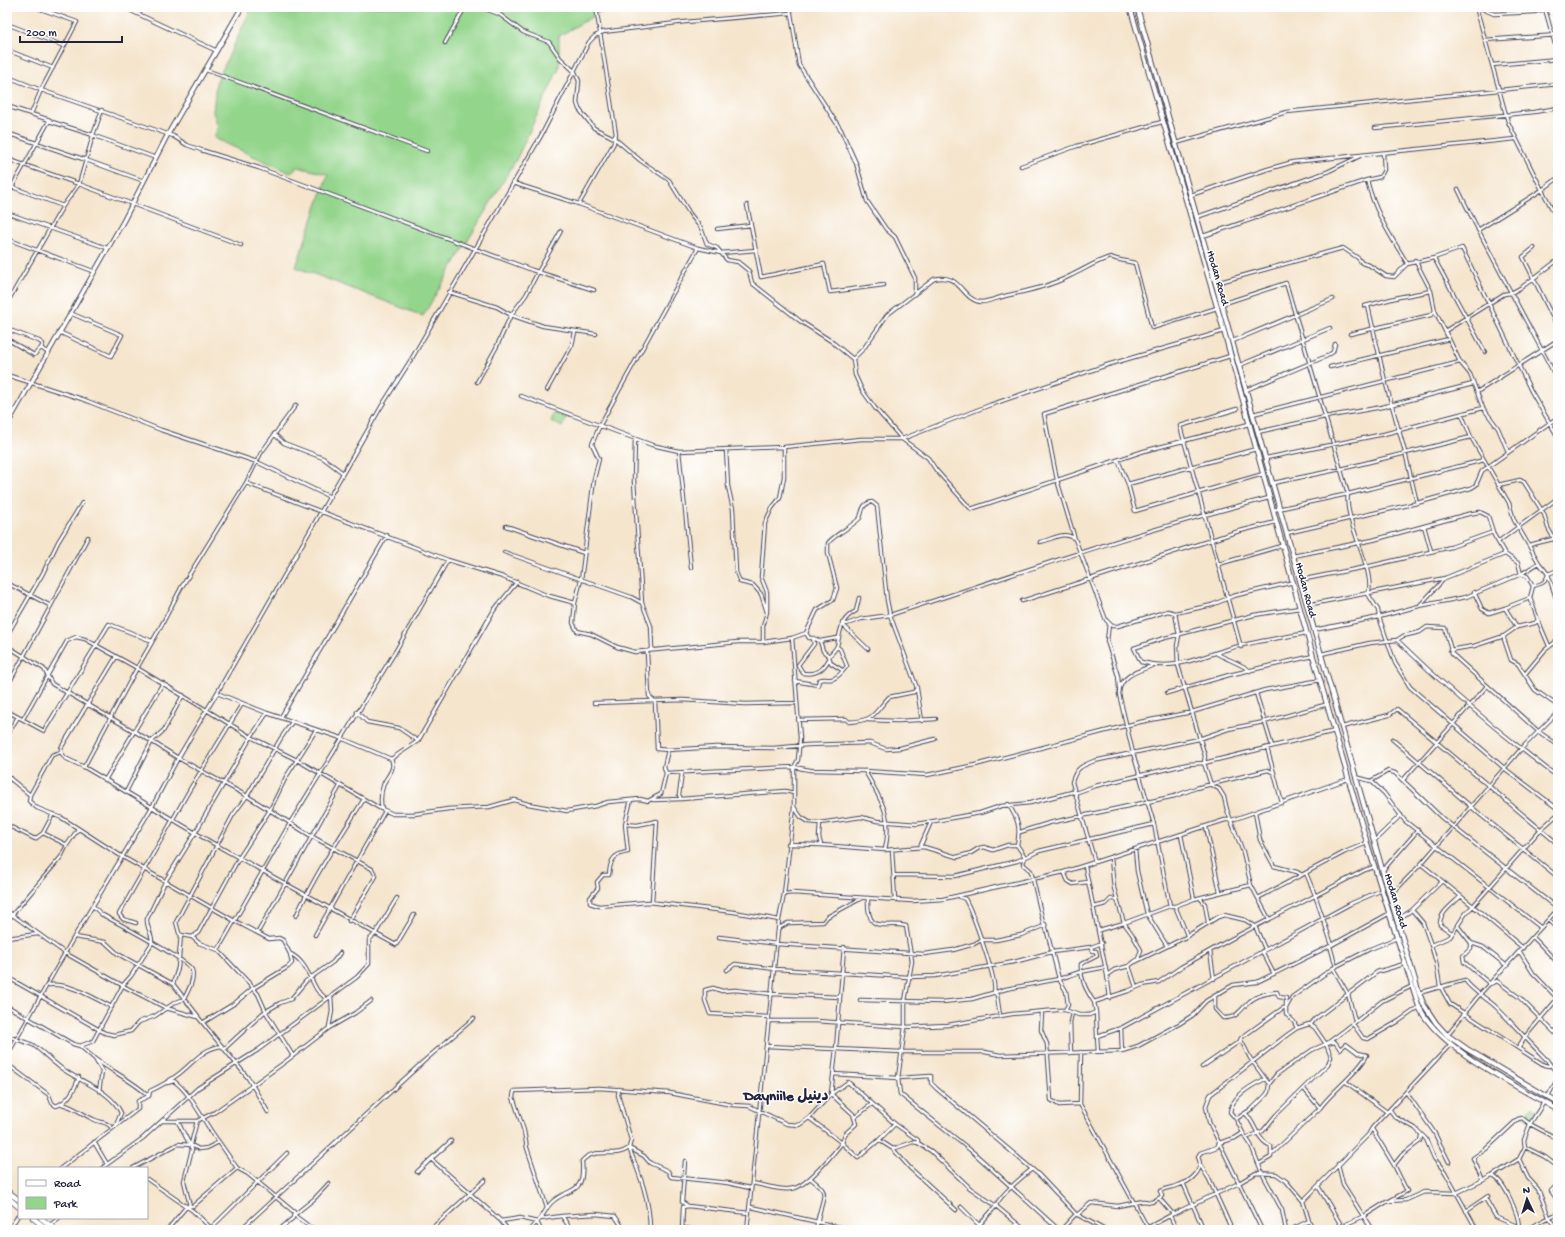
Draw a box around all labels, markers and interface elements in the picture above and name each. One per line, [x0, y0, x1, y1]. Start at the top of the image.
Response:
scale bar [20, 18, 122, 44]
text: 200 m [26, 27, 57, 41]
street label: Hodan Road [1203, 249, 1231, 308]
street label: Hodan Road [1292, 561, 1318, 620]
street label: Hodan Road [1381, 872, 1409, 931]
district label: Dayniile دينيل [742, 1088, 828, 1106]
legend [18, 1167, 148, 1219]
text: Road [54, 1178, 81, 1192]
north arrow [1507, 1179, 1547, 1219]
text: N [1522, 1185, 1530, 1197]
text: Park [53, 1198, 79, 1212]

